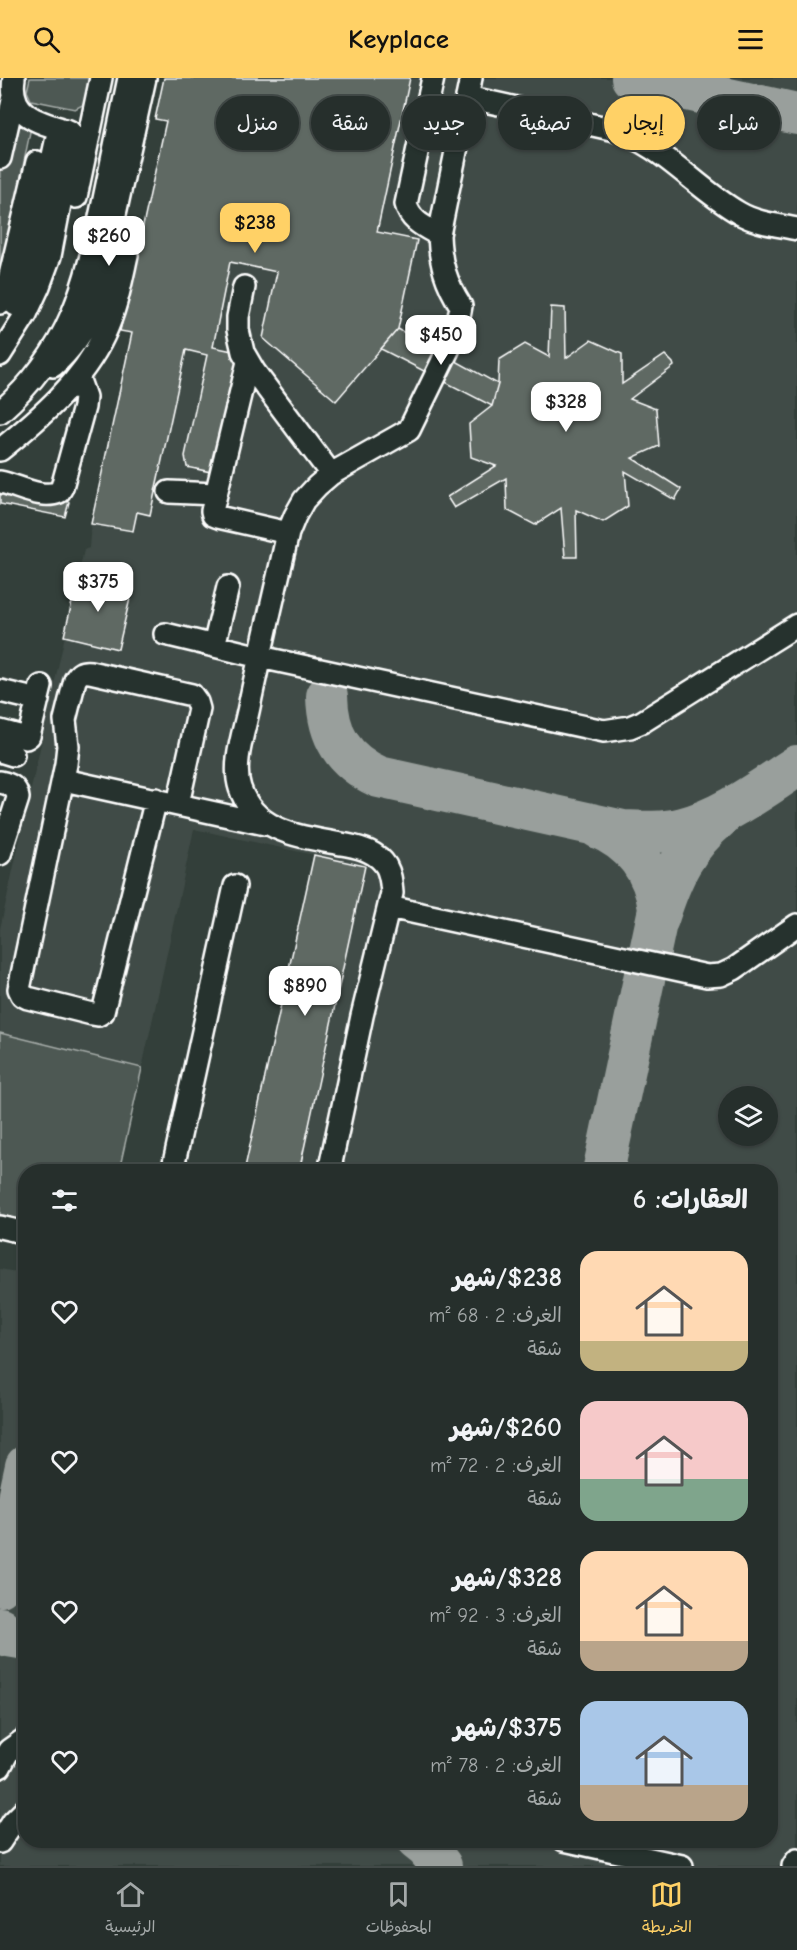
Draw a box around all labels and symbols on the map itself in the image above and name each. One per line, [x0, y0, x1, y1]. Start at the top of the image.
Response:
pin: $238 [219, 203, 291, 254]
pin: $260 [73, 216, 145, 267]
pin: $450 [405, 315, 477, 366]
pin: $328 [530, 382, 602, 433]
pin: $375 [62, 562, 134, 613]
pin: $890 [269, 966, 341, 1017]

